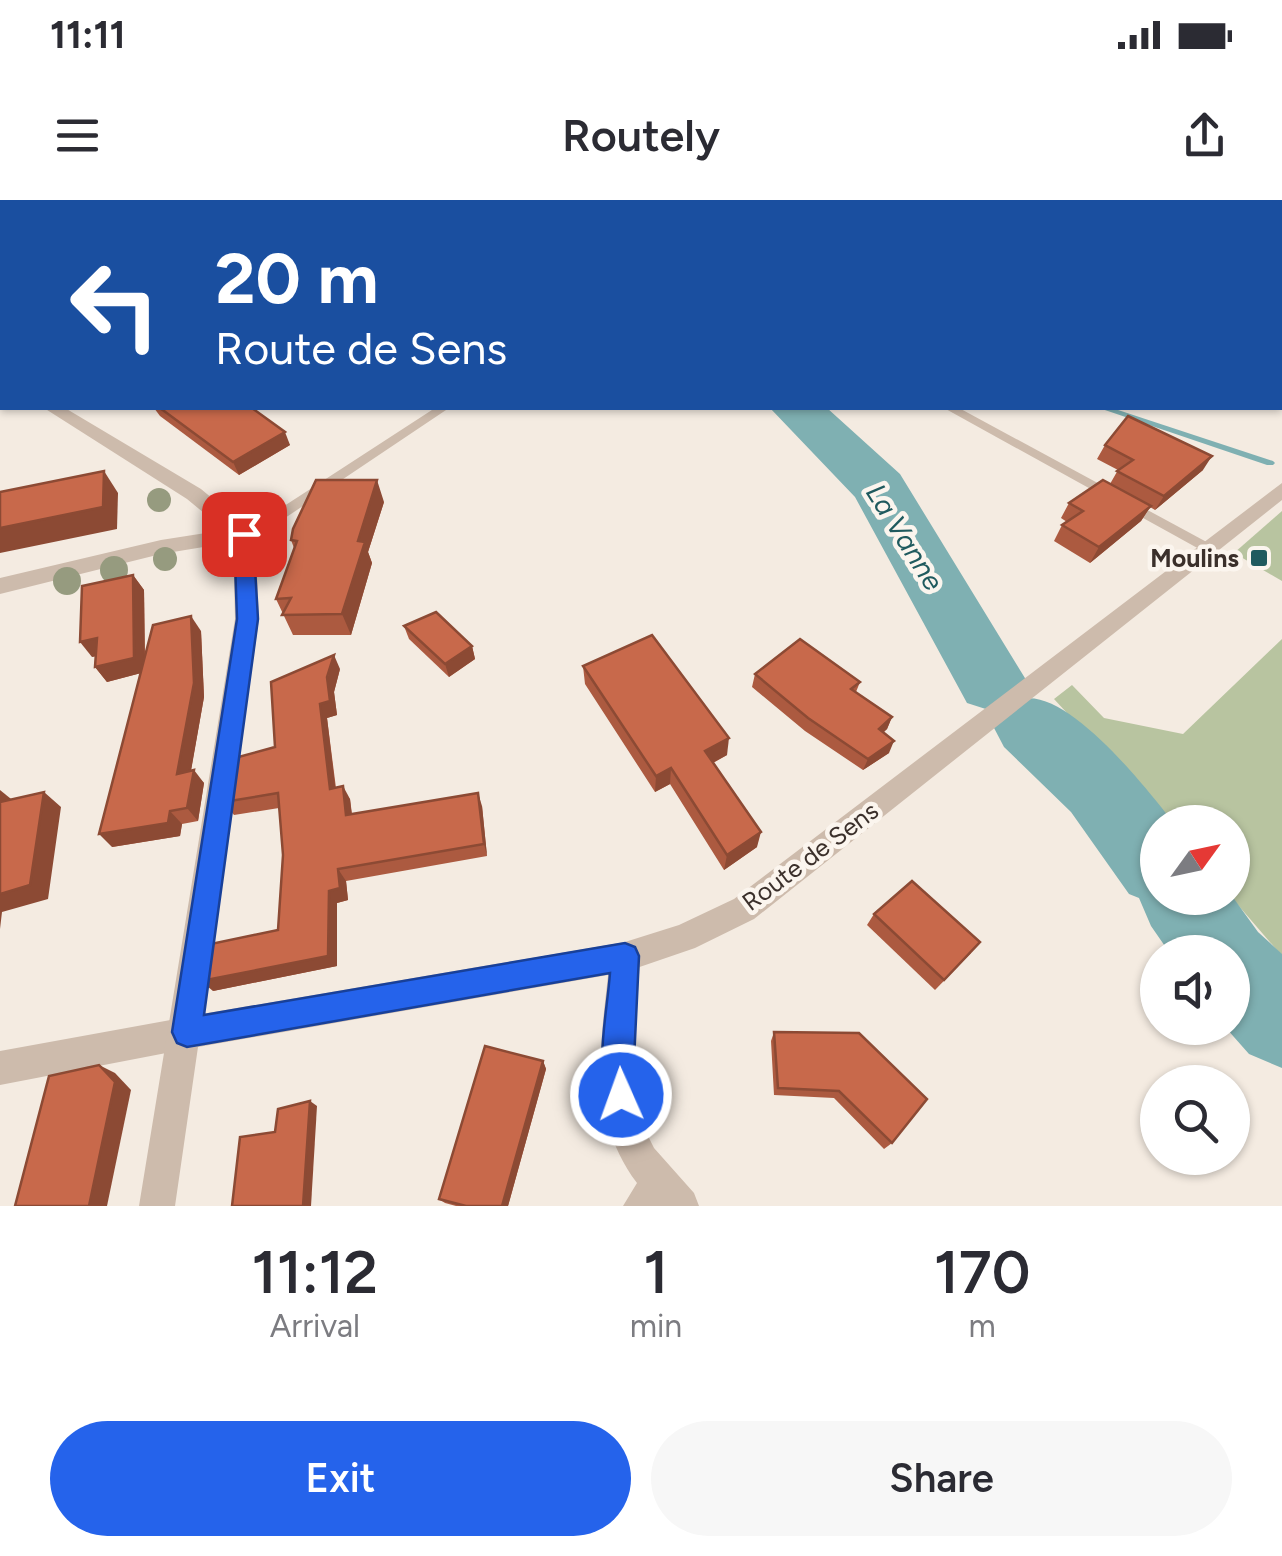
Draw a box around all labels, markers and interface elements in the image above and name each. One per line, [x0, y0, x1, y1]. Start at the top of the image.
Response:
text: 11:11 [50, 12, 126, 58]
icon: menu [50, 108, 105, 163]
text: Routely [562, 108, 720, 162]
icon: share [1177, 108, 1232, 163]
text: 20 m [215, 236, 379, 321]
icon: left [50, 240, 180, 370]
text: Route de Sens [215, 321, 507, 375]
water label: La Vanne [859, 477, 951, 597]
pin [202, 492, 287, 577]
icon: arrive [217, 507, 272, 562]
place label: Moulins [1150, 543, 1239, 573]
marker: Moulins [1248, 547, 1270, 569]
street label: Route de Sens [736, 795, 884, 917]
north arrow [1140, 805, 1250, 915]
map controls [1140, 805, 1250, 1175]
button: sound [1140, 935, 1250, 1045]
position arrow [569, 1043, 673, 1147]
button: search [1140, 1065, 1250, 1175]
text: 11:12 [252, 1236, 378, 1308]
text: 1 [643, 1236, 669, 1308]
text: 170 [934, 1236, 1030, 1308]
text: Arrival [270, 1307, 360, 1345]
text: min [630, 1307, 682, 1345]
text: m [968, 1307, 996, 1345]
button: Exit [50, 1421, 631, 1536]
button: Share [651, 1421, 1232, 1536]

